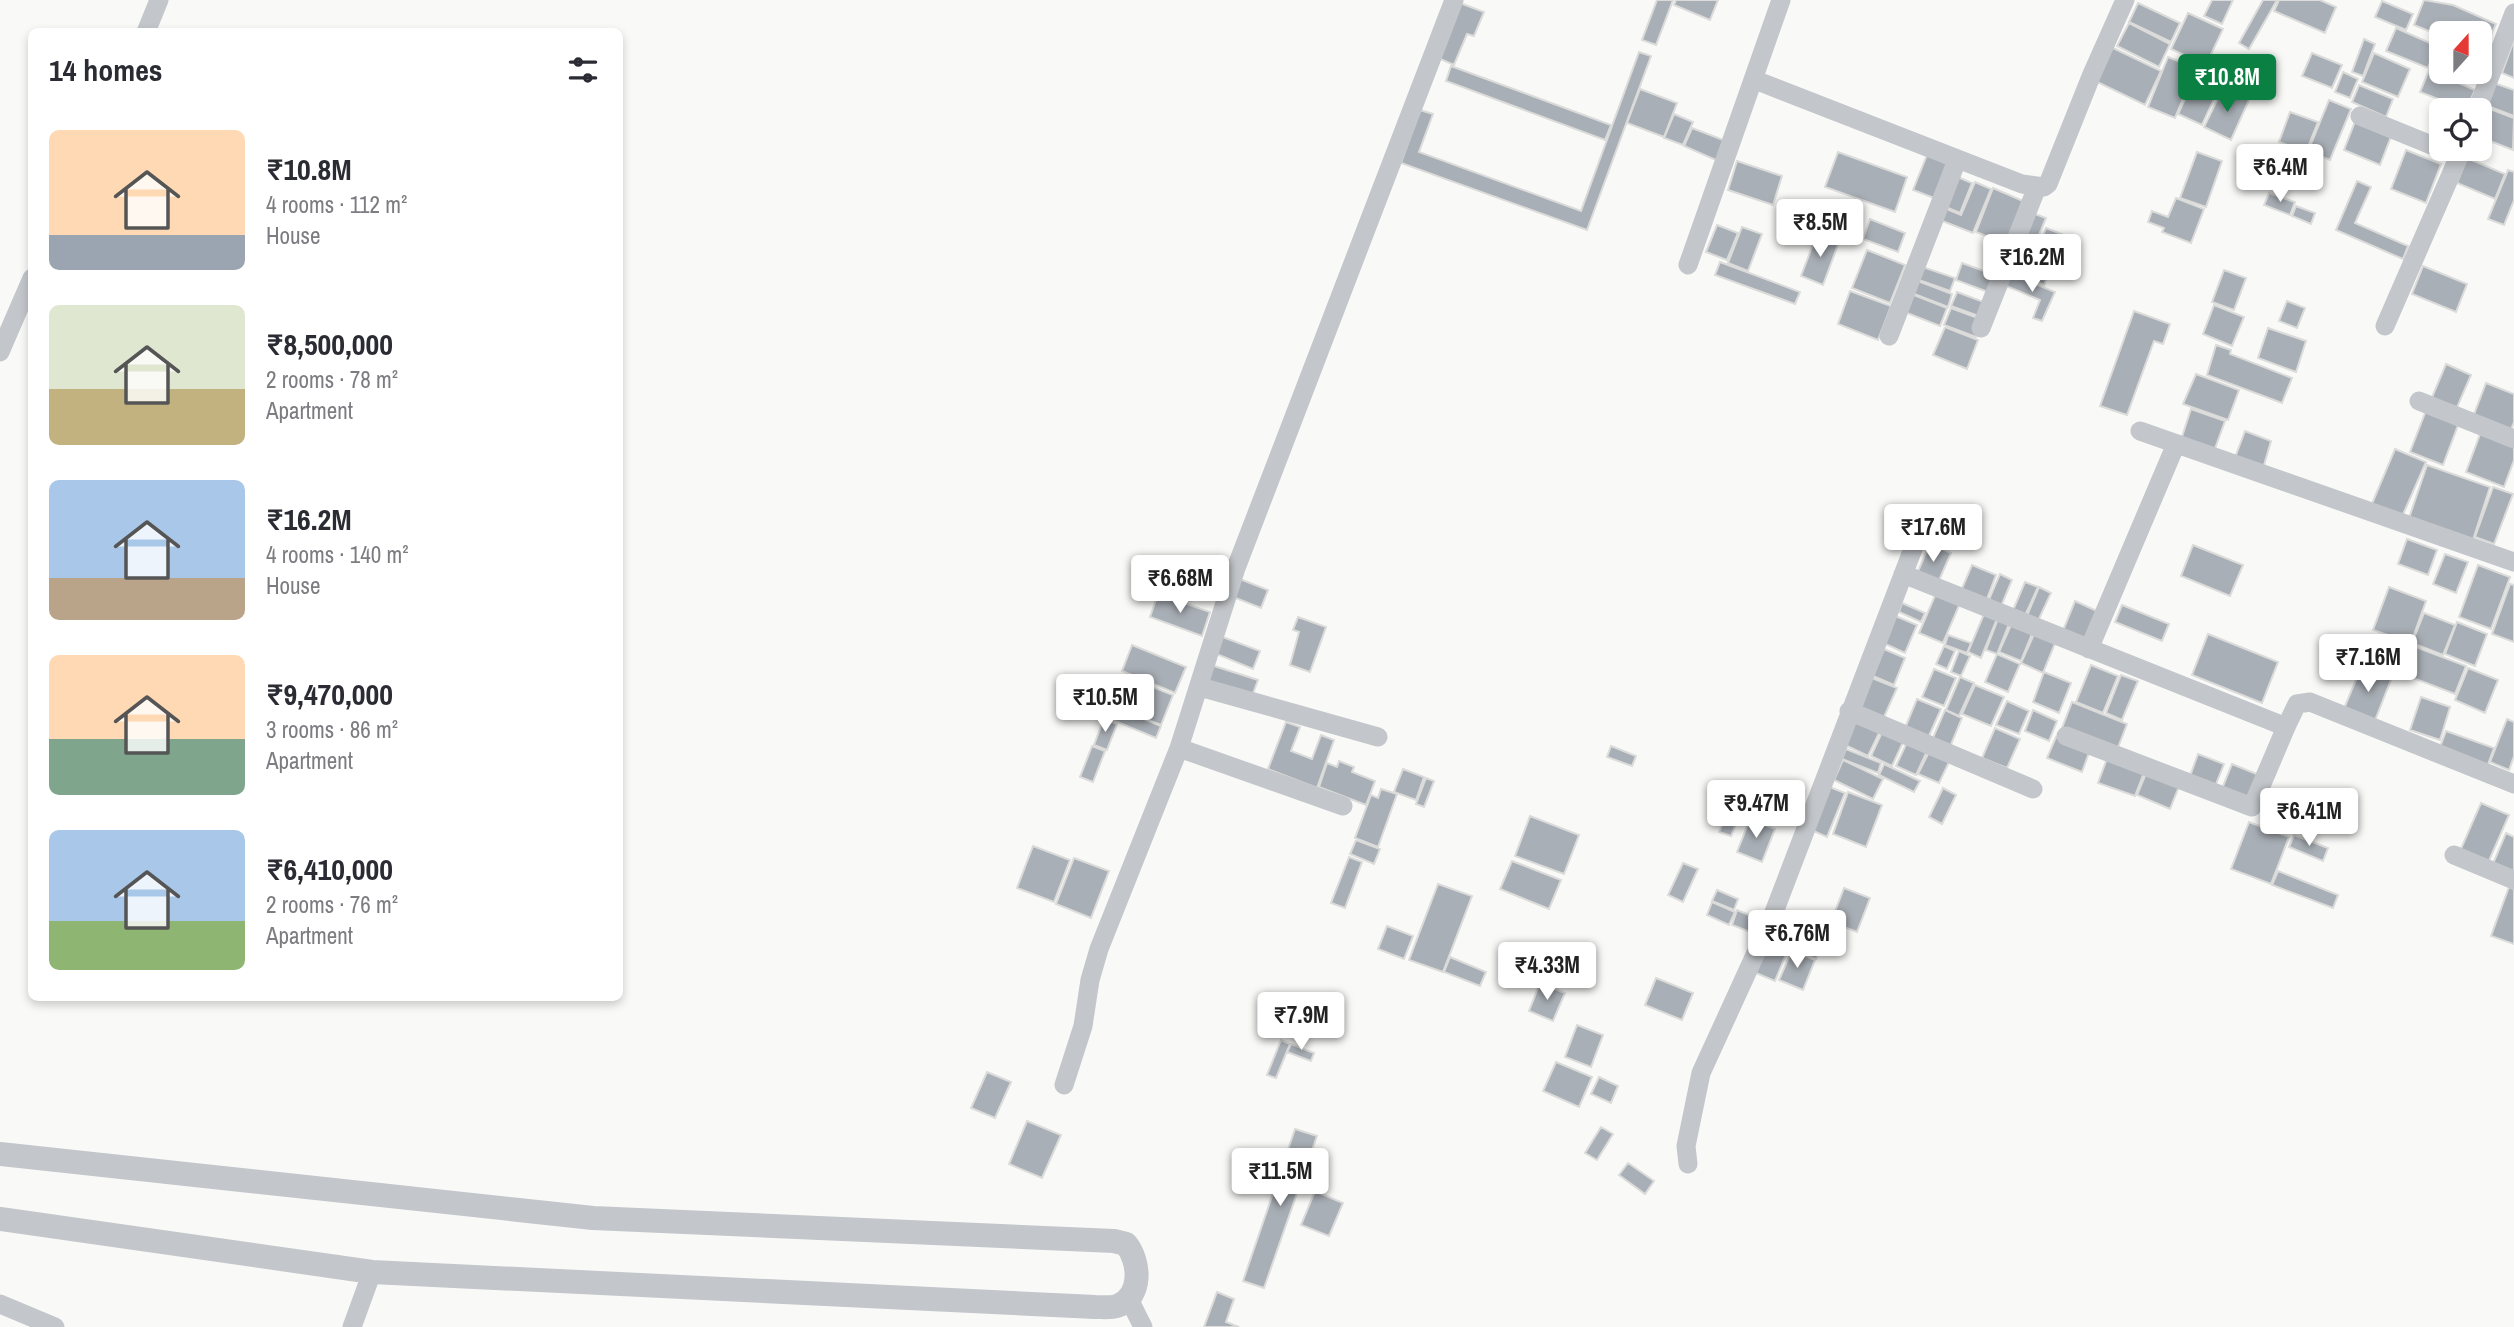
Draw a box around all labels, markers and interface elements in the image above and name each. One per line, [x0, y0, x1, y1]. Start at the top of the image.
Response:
north arrow [2429, 21, 2492, 84]
map controls [2429, 21, 2492, 161]
text: 14 homes [49, 50, 163, 90]
icon: filters [564, 51, 602, 89]
pin: ₹10.8M [2170, 54, 2284, 114]
text: ₹10.8M [2194, 61, 2260, 92]
button: locate [2429, 98, 2492, 161]
pin: ₹6.4M [2231, 144, 2329, 204]
text: ₹10.8M [266, 149, 352, 189]
text: ₹6.4M [2252, 151, 2308, 182]
icon: home [105, 158, 189, 242]
text: 4 rooms · 112 m² [266, 189, 407, 220]
pin: ₹8.5M [1771, 200, 1869, 259]
text: ₹8.5M [1792, 206, 1848, 237]
text: House [266, 220, 321, 251]
pin: ₹16.2M [1975, 234, 2089, 294]
text: ₹16.2M [1999, 241, 2065, 272]
text: ₹8,500,000 [266, 324, 393, 364]
icon: home [105, 333, 189, 417]
text: 2 rooms · 78 m² [266, 364, 398, 395]
text: Apartment [266, 395, 353, 426]
text: ₹16.2M [266, 499, 352, 539]
pin: ₹17.6M [1876, 504, 1990, 564]
icon: home [105, 508, 189, 592]
text: ₹17.6M [1900, 511, 1966, 542]
text: 4 rooms · 140 m² [266, 539, 409, 570]
pin: ₹6.68M [1123, 556, 1237, 615]
text: ₹6.68M [1147, 562, 1213, 593]
text: House [266, 570, 321, 601]
pin: ₹7.16M [2311, 634, 2425, 694]
text: ₹7.16M [2335, 641, 2401, 672]
text: ₹9,470,000 [266, 674, 393, 714]
pin: ₹10.5M [1048, 674, 1162, 734]
text: ₹10.5M [1072, 681, 1138, 712]
icon: home [105, 683, 189, 767]
text: 3 rooms · 86 m² [266, 714, 398, 745]
text: Apartment [266, 745, 353, 776]
pin: ₹9.47M [1699, 780, 1813, 840]
text: ₹9.47M [1723, 787, 1789, 818]
pin: ₹6.41M [2252, 788, 2366, 848]
text: ₹6.41M [2276, 795, 2342, 826]
text: ₹6,410,000 [266, 849, 393, 889]
icon: home [105, 858, 189, 942]
text: 2 rooms · 76 m² [266, 889, 398, 920]
pin: ₹6.76M [1740, 911, 1854, 970]
text: ₹6.76M [1764, 917, 1830, 948]
text: Apartment [266, 920, 353, 951]
pin: ₹4.33M [1490, 942, 1604, 1002]
text: ₹4.33M [1514, 949, 1580, 980]
pin: ₹7.9M [1252, 992, 1350, 1052]
text: ₹7.9M [1273, 999, 1329, 1030]
pin: ₹11.5M [1223, 1148, 1337, 1208]
text: ₹11.5M [1248, 1155, 1312, 1186]

